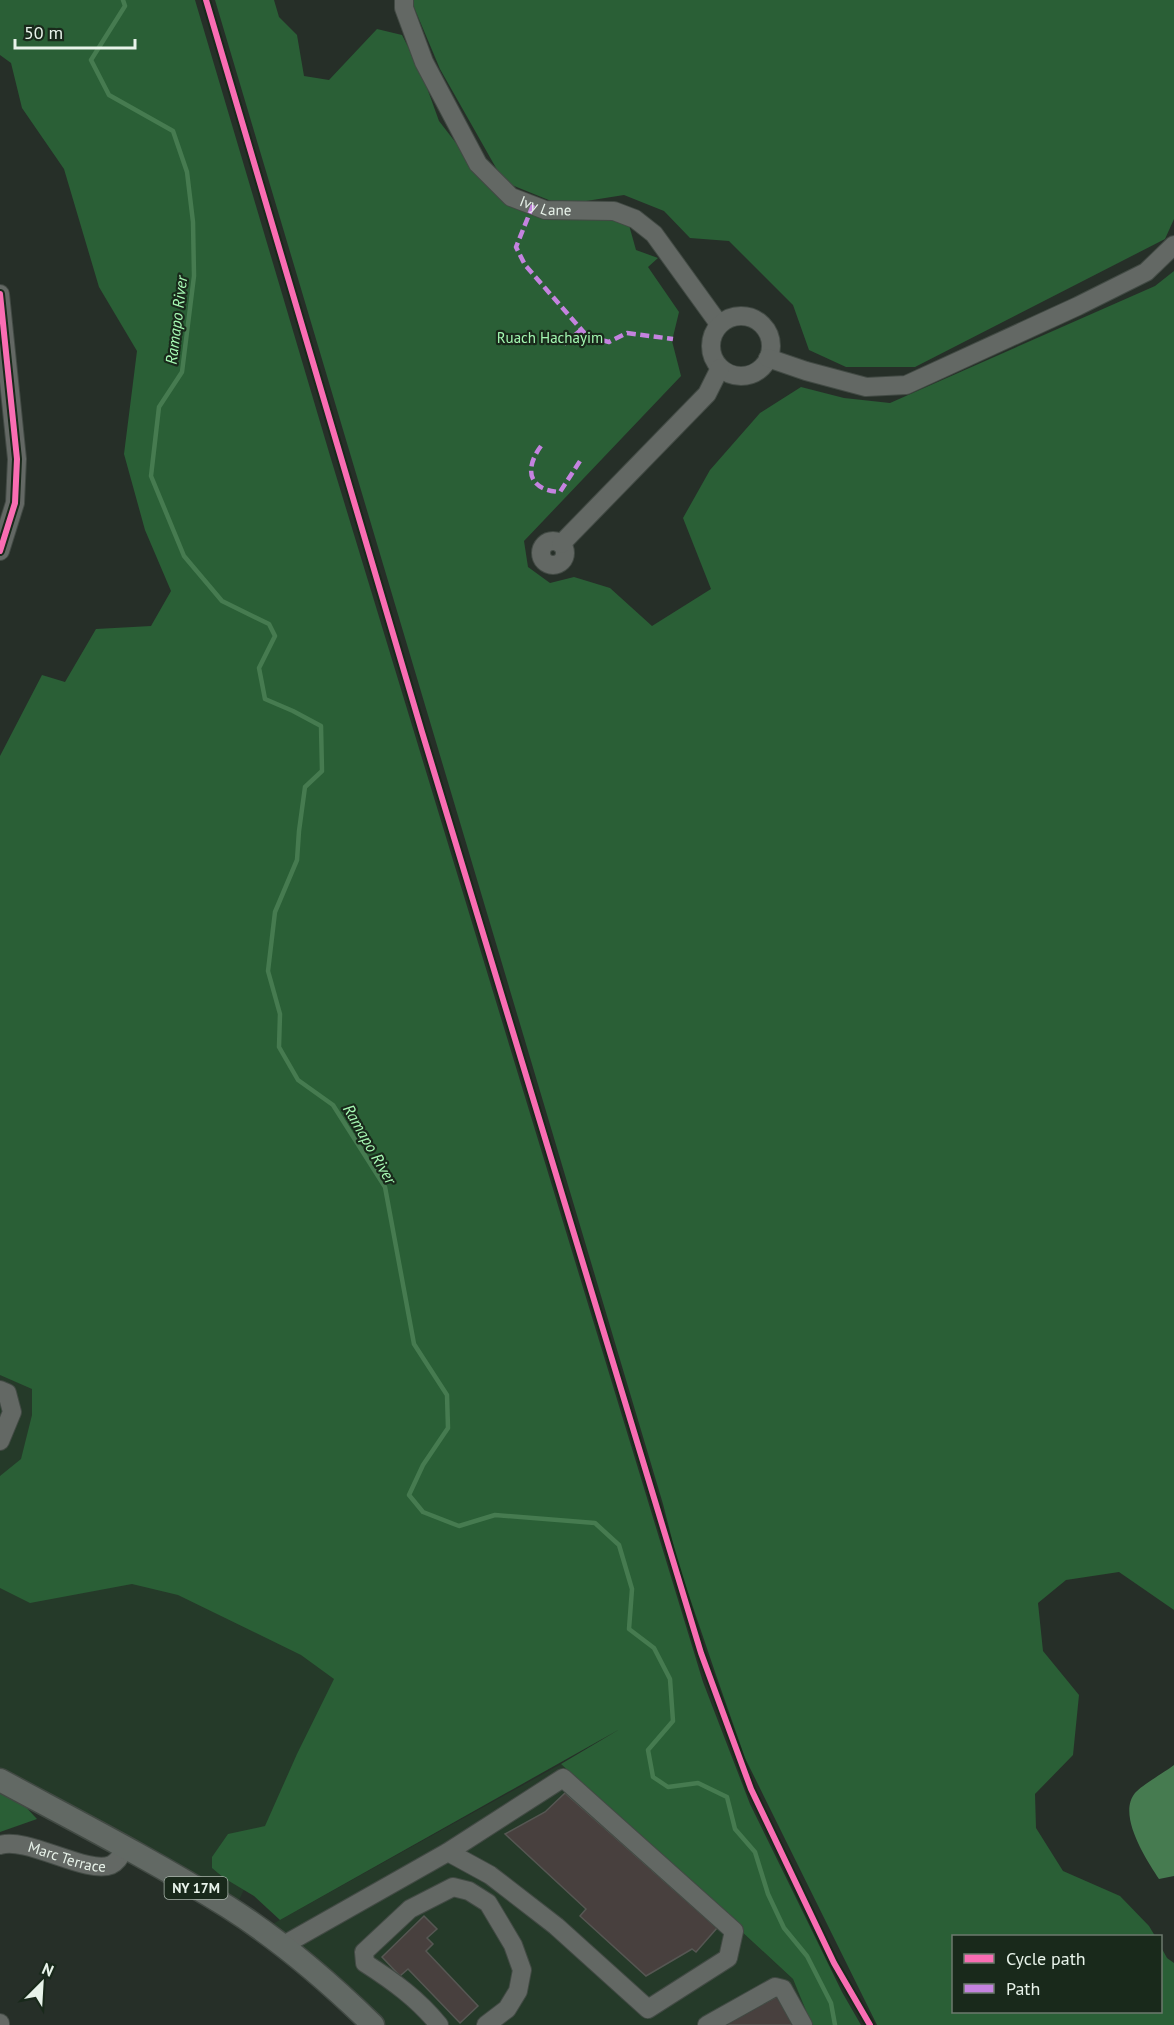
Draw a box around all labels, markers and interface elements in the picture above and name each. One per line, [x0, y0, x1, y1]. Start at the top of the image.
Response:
scale bar [15, 12, 135, 50]
text: 50 m [24, 21, 63, 44]
street label: Ivy Lane [517, 191, 572, 220]
water label: Ramapo River [161, 273, 192, 365]
park label: Ruach Hachayim [497, 328, 603, 347]
water label: Ramapo River [339, 1100, 402, 1189]
street label: Marc Terrace [26, 1837, 106, 1876]
road number: NY 17M [164, 1877, 228, 1899]
legend [952, 1935, 1162, 2013]
text: Cycle path [1006, 1947, 1086, 1970]
north arrow [12, 1953, 72, 2013]
text: N [39, 1958, 57, 1981]
text: Path [1006, 1977, 1040, 2000]

